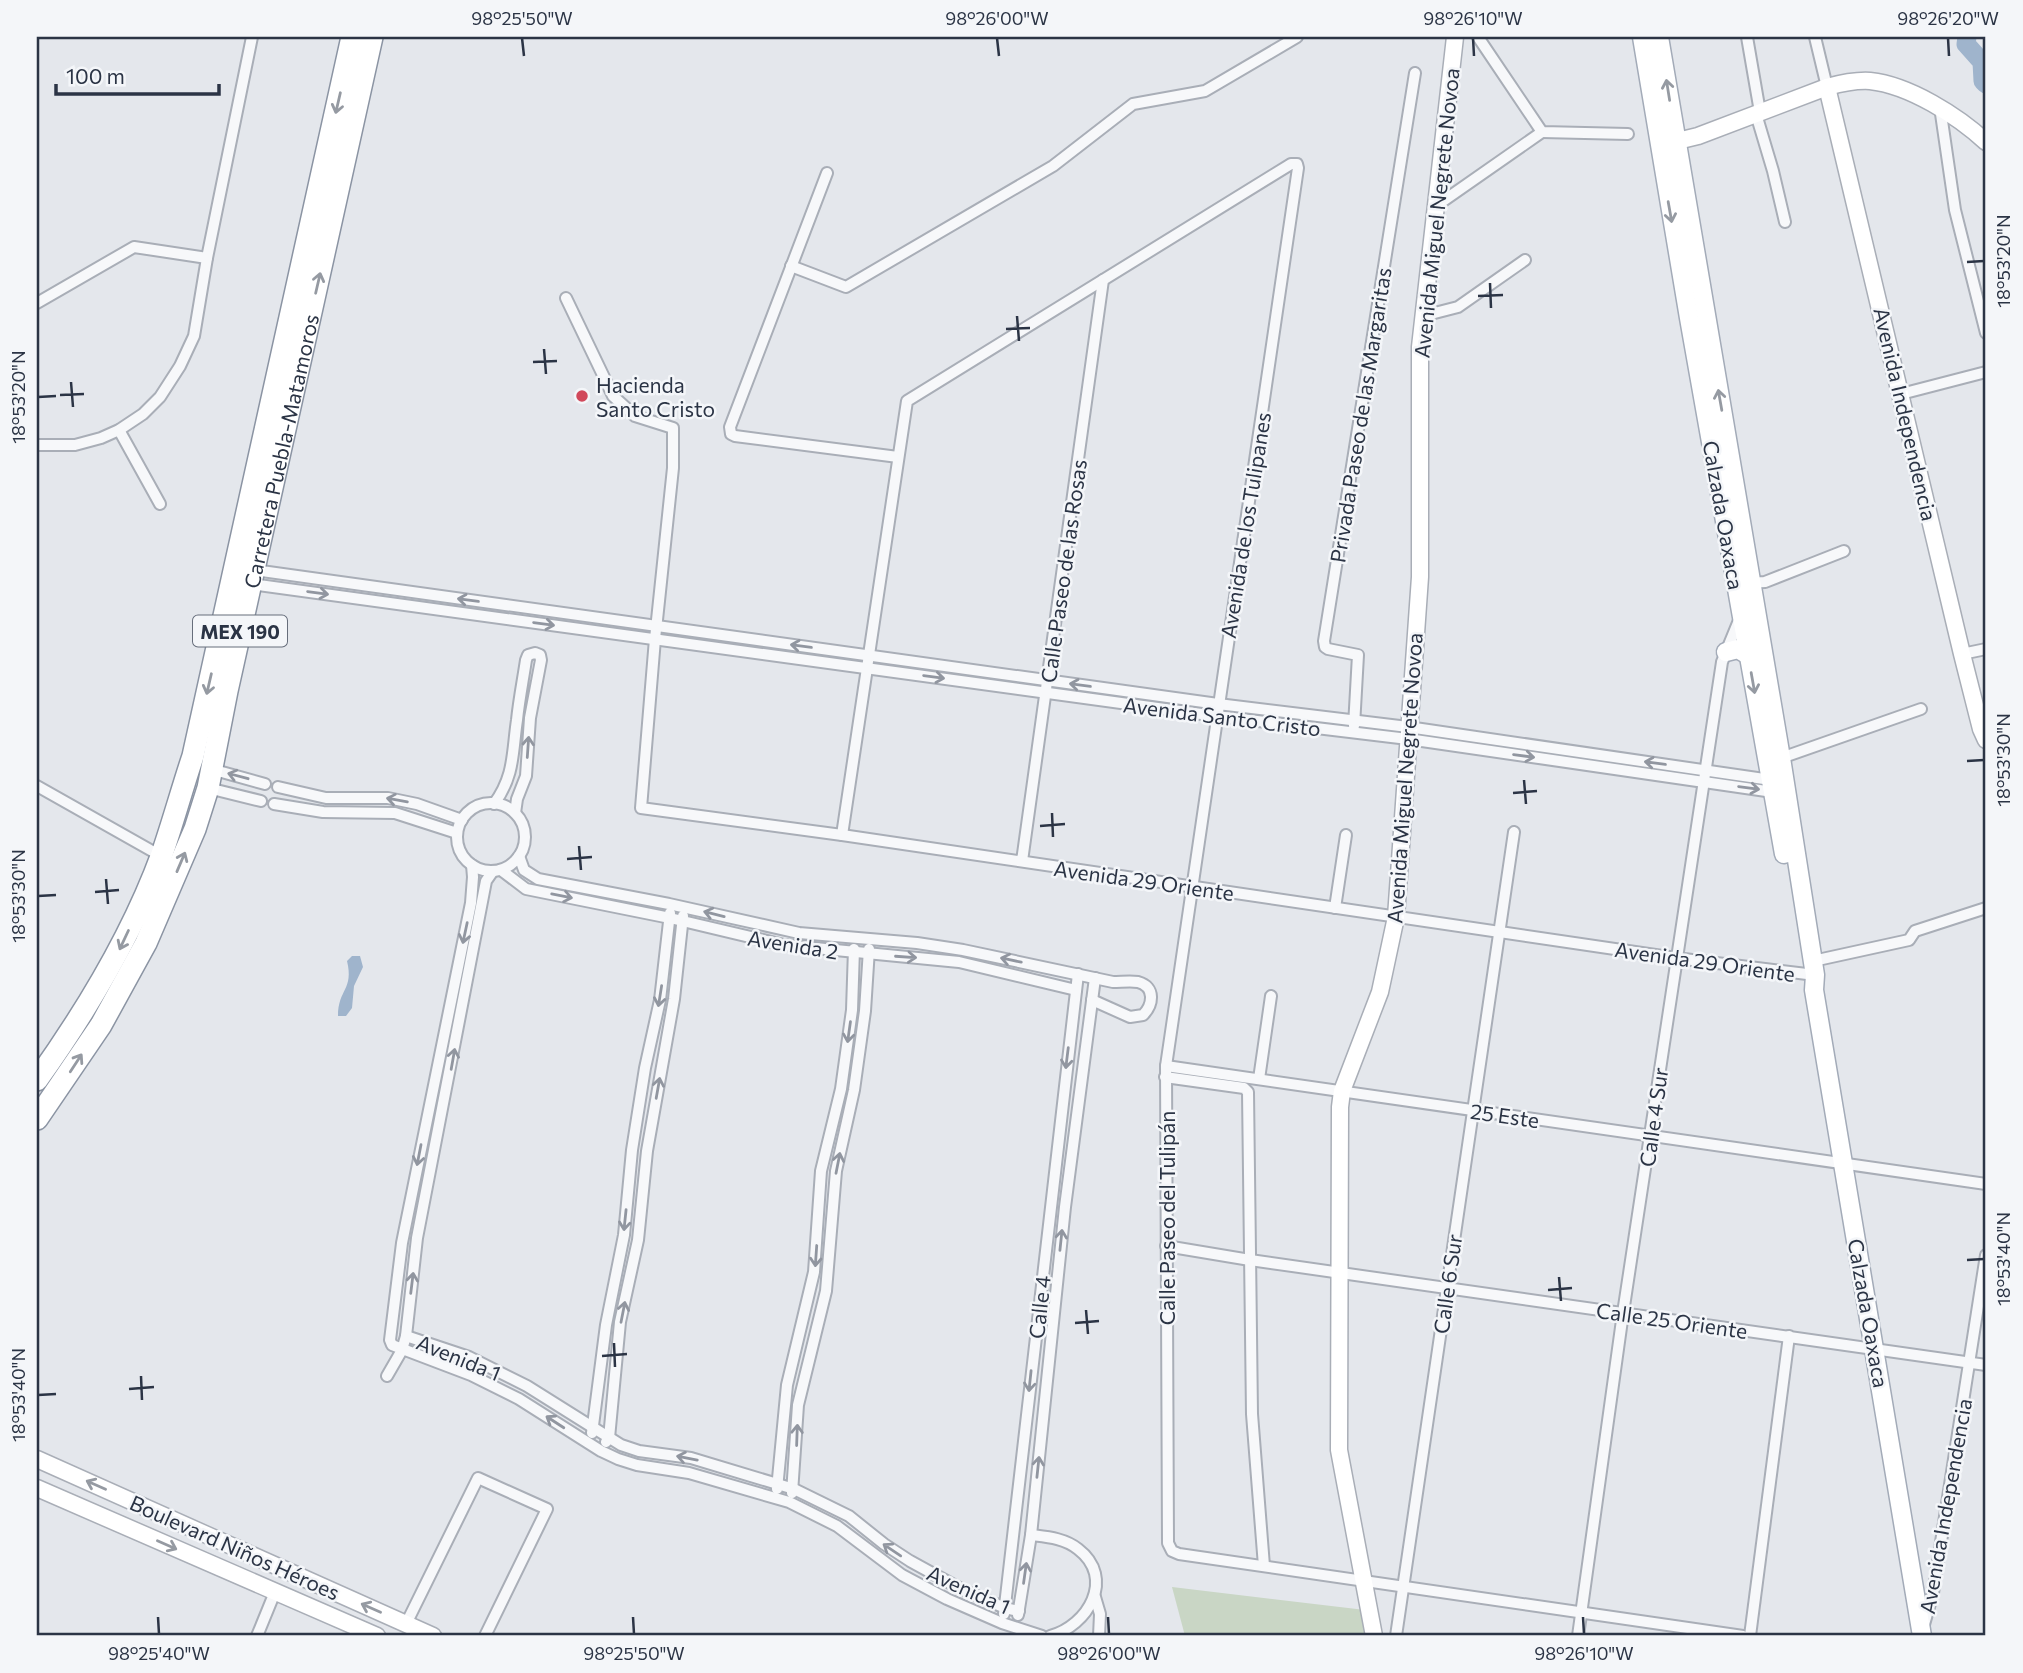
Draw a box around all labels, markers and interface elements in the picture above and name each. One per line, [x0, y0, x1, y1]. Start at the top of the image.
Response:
text: 98°25'50"W [471, 7, 573, 29]
text: 98°26'00"W [945, 7, 1049, 29]
text: 98°26'10"W [1423, 7, 1523, 29]
text: 98°26'20"W [1897, 7, 1999, 29]
scale bar [56, 52, 219, 96]
text: 100 m [66, 63, 125, 88]
street label: Avenida Miguel Negrete Novoa [1408, 67, 1464, 359]
one-way arrow [1660, 79, 1674, 102]
one-way arrow [330, 91, 344, 114]
one-way arrow [1664, 200, 1677, 223]
text: 18°53'20"N [1992, 214, 2014, 308]
street label: Privada Paseo de las Margaritas [1324, 266, 1396, 564]
one-way arrow [312, 273, 325, 295]
street label: Avenida Independencia [1869, 305, 1943, 523]
street label: Carretera Puebla-Matamoros [238, 311, 323, 591]
text: 18°53'20"N [7, 350, 29, 444]
place label: Hacienda Santo Cristo [596, 372, 715, 421]
marker: Hacienda Santo Cristo [574, 388, 590, 404]
one-way arrow [1713, 389, 1726, 412]
street label: Avenida de los Tulipanes [1215, 410, 1275, 640]
street label: Calzada Oaxaca [1699, 439, 1749, 591]
street label: Calle Paseo de las Rosas [1035, 458, 1091, 684]
one-way arrow [306, 587, 329, 600]
one-way arrow [457, 594, 480, 607]
road number: MEX 190 [193, 616, 287, 646]
one-way arrow [532, 618, 554, 631]
street label: Avenida Miguel Negrete Novoa [1381, 632, 1427, 924]
one-way arrow [790, 640, 813, 653]
one-way arrow [923, 671, 945, 684]
one-way arrow [1747, 671, 1760, 694]
one-way arrow [201, 672, 215, 695]
one-way arrow [1069, 678, 1091, 691]
street label: Avenida Santo Cristo [1122, 691, 1322, 741]
text: 18°53'30"N [1992, 713, 2014, 807]
one-way arrow [522, 736, 535, 759]
one-way arrow [1512, 750, 1535, 763]
one-way arrow [1644, 756, 1667, 769]
one-way arrow [227, 769, 249, 782]
one-way arrow [1737, 782, 1760, 795]
one-way arrow [386, 793, 409, 806]
text: 18°53'30"N [7, 849, 29, 943]
one-way arrow [175, 851, 188, 873]
street label: Avenida 29 Oriente [1052, 855, 1236, 905]
one-way arrow [550, 890, 573, 904]
one-way arrow [703, 907, 726, 920]
one-way arrow [457, 921, 471, 944]
street label: Avenida 2 [746, 925, 840, 963]
one-way arrow [117, 929, 130, 950]
street label: Avenida 29 Oriente [1613, 936, 1797, 986]
one-way arrow [894, 951, 916, 964]
one-way arrow [1000, 953, 1023, 966]
one-way arrow [653, 984, 666, 1007]
one-way arrow [842, 1020, 855, 1043]
one-way arrow [1061, 1046, 1074, 1068]
one-way arrow [447, 1048, 460, 1071]
one-way arrow [69, 1054, 83, 1073]
street label: Calle 4 Sur [1634, 1066, 1672, 1168]
one-way arrow [652, 1077, 665, 1100]
street label: 25 Este [1469, 1098, 1541, 1132]
street label: Calle Paseo del Tulipán [1154, 1111, 1179, 1325]
one-way arrow [412, 1143, 426, 1166]
one-way arrow [832, 1152, 845, 1175]
one-way arrow [619, 1208, 632, 1231]
text: 18°53'40"N [1992, 1212, 2014, 1306]
one-way arrow [1055, 1230, 1068, 1252]
street label: Calle 6 Sur [1428, 1233, 1466, 1335]
street label: Calzada Oaxaca [1844, 1237, 1894, 1389]
one-way arrow [809, 1244, 822, 1267]
one-way arrow [406, 1272, 419, 1295]
street label: Calle 4 [1023, 1274, 1055, 1340]
street label: Calle 25 Oriente [1595, 1297, 1749, 1343]
one-way arrow [616, 1301, 630, 1324]
street label: Avenida 1 [413, 1329, 505, 1385]
text: 18°53'40"N [7, 1348, 29, 1442]
one-way arrow [1024, 1369, 1037, 1392]
street label: Avenida Independencia [1914, 1396, 1976, 1616]
one-way arrow [545, 1414, 565, 1428]
one-way arrow [790, 1424, 803, 1447]
one-way arrow [676, 1451, 699, 1464]
one-way arrow [1031, 1456, 1044, 1479]
one-way arrow [86, 1478, 107, 1491]
street label: Boulevard Niños Héroes [126, 1489, 344, 1605]
one-way arrow [155, 1539, 177, 1552]
one-way arrow [883, 1542, 903, 1556]
street label: Avenida 1 [923, 1560, 1015, 1618]
one-way arrow [1019, 1562, 1032, 1585]
one-way arrow [361, 1601, 382, 1614]
text: 98°25'40"W [108, 1642, 210, 1664]
text: 98°25'50"W [583, 1642, 685, 1664]
text: 98°26'00"W [1057, 1642, 1161, 1664]
text: 98°26'10"W [1534, 1642, 1634, 1664]

